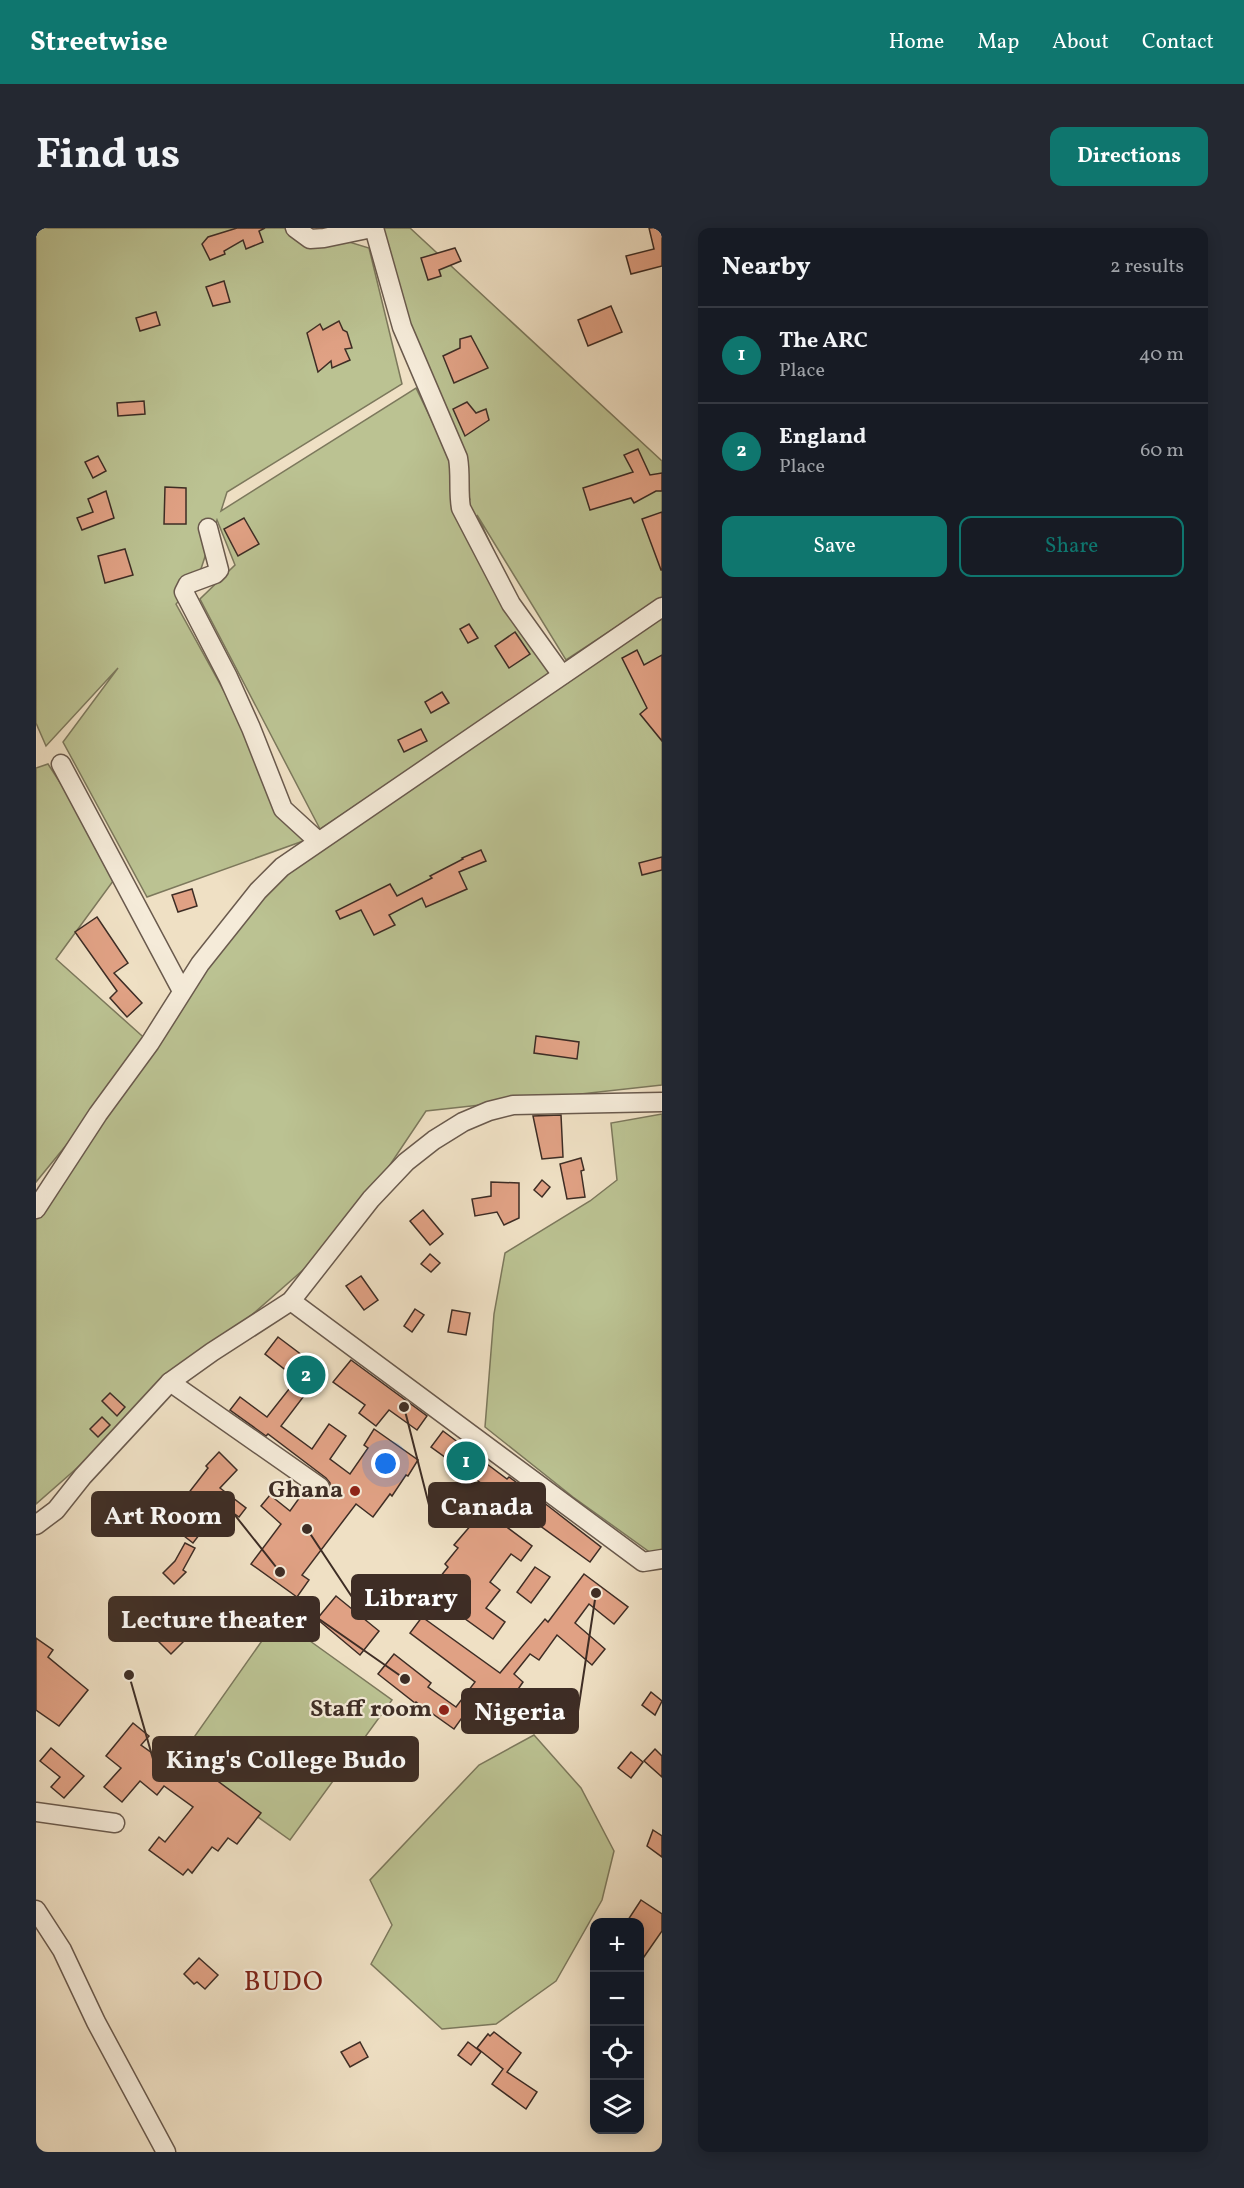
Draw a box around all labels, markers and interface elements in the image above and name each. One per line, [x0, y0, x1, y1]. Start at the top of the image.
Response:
text: Streetwise [30, 23, 168, 62]
text: Home [889, 28, 944, 57]
text: Map [977, 28, 1019, 57]
text: About [1052, 28, 1109, 57]
text: Contact [1142, 28, 1214, 57]
text: Find us [36, 127, 180, 186]
button: Directions [1050, 127, 1208, 186]
text: Nearby [722, 249, 811, 285]
text: 2 results [1110, 253, 1184, 281]
text: The ARC [779, 326, 868, 357]
text: 1 [737, 341, 746, 369]
text: 40 m [1139, 341, 1184, 369]
text: Place [779, 357, 825, 385]
text: England [779, 422, 866, 453]
text: 2 [736, 437, 747, 465]
text: 60 m [1140, 437, 1184, 465]
text: Place [779, 453, 825, 481]
button: Save [722, 516, 947, 577]
button: Share [959, 516, 1184, 577]
pin: 2 [286, 1352, 326, 1398]
pin: 1 [446, 1438, 486, 1484]
your location [371, 1449, 400, 1478]
place label: Ghana [268, 1474, 343, 1508]
callout: Canada [429, 1483, 545, 1527]
marker: Ghana [348, 1484, 362, 1498]
text: Canada [441, 1490, 533, 1526]
callout: Art Room [92, 1492, 234, 1536]
text: Art Room [104, 1499, 222, 1535]
callout: Library [352, 1575, 470, 1619]
text: Library [364, 1581, 458, 1617]
callout: Lecture theater [109, 1597, 319, 1641]
text: Lecture theater [121, 1603, 307, 1639]
callout: Nigeria [462, 1689, 578, 1733]
place label: Staff room [310, 1693, 432, 1727]
text: Nigeria [474, 1695, 566, 1731]
marker: Staff room [437, 1703, 451, 1717]
callout: King's College Budo [153, 1737, 418, 1781]
text: King's College Budo [166, 1743, 406, 1779]
map controls [590, 1918, 644, 2134]
button: + [590, 1918, 644, 1972]
district label: BUDO [244, 1964, 324, 2002]
button: − [590, 1972, 644, 2026]
button: locate [590, 2026, 644, 2080]
button: layers [590, 2080, 644, 2134]

